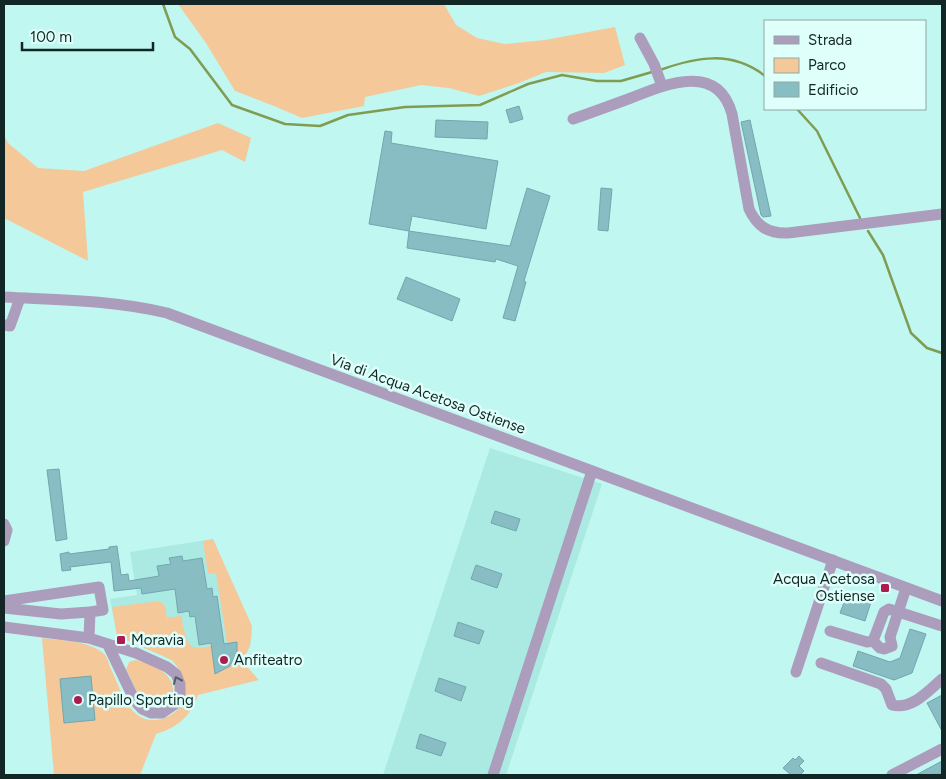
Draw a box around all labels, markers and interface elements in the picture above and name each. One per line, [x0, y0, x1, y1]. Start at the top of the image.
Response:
scale bar [22, 20, 154, 52]
legend [764, 20, 926, 110]
text: 100 m [30, 28, 72, 46]
text: Strada [808, 31, 852, 49]
text: Parco [808, 56, 846, 74]
text: Edificio [808, 81, 859, 99]
street label: Via di Acqua Acetosa Ostiense [328, 350, 528, 438]
place label: Acqua Acetosa Ostiense [773, 570, 875, 605]
marker: Acqua Acetosa Ostiense [879, 582, 891, 594]
place label: Moravia [131, 631, 184, 649]
marker: Moravia [115, 634, 127, 646]
place label: Anfiteatro [234, 651, 303, 669]
marker: Anfiteatro [218, 654, 230, 666]
one-way arrow [174, 676, 184, 685]
place label: Papillo Sporting [88, 691, 194, 709]
marker: Papillo Sporting [72, 694, 84, 706]

